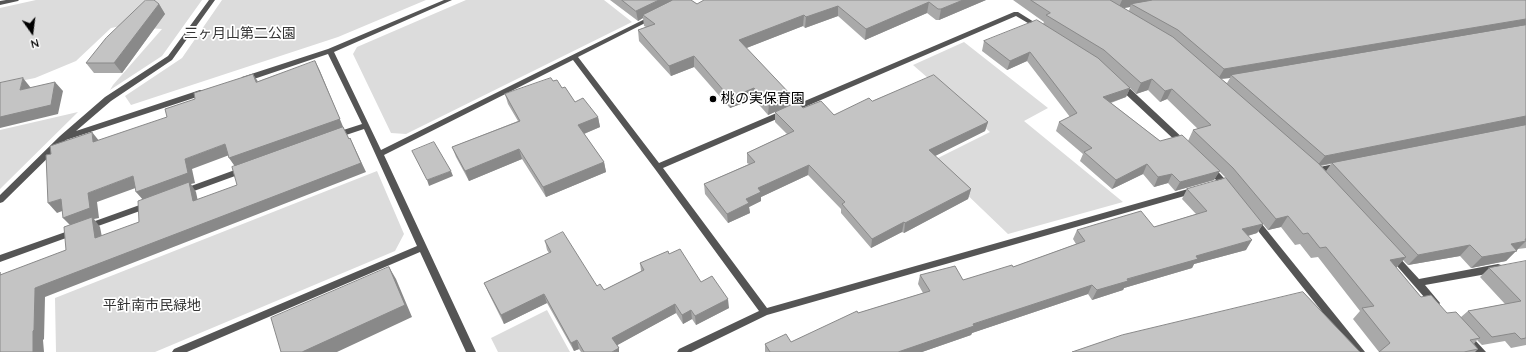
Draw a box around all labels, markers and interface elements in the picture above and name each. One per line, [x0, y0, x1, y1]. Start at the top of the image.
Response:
north arrow [12, 12, 52, 52]
park label: 三ヶ月山第二公園 [184, 26, 296, 42]
text: N [29, 36, 41, 51]
place label: 桃の実保育園 [721, 91, 805, 107]
marker: 桃の実保育園 [708, 94, 718, 104]
park label: 平針南市民緑地 [103, 298, 201, 314]

